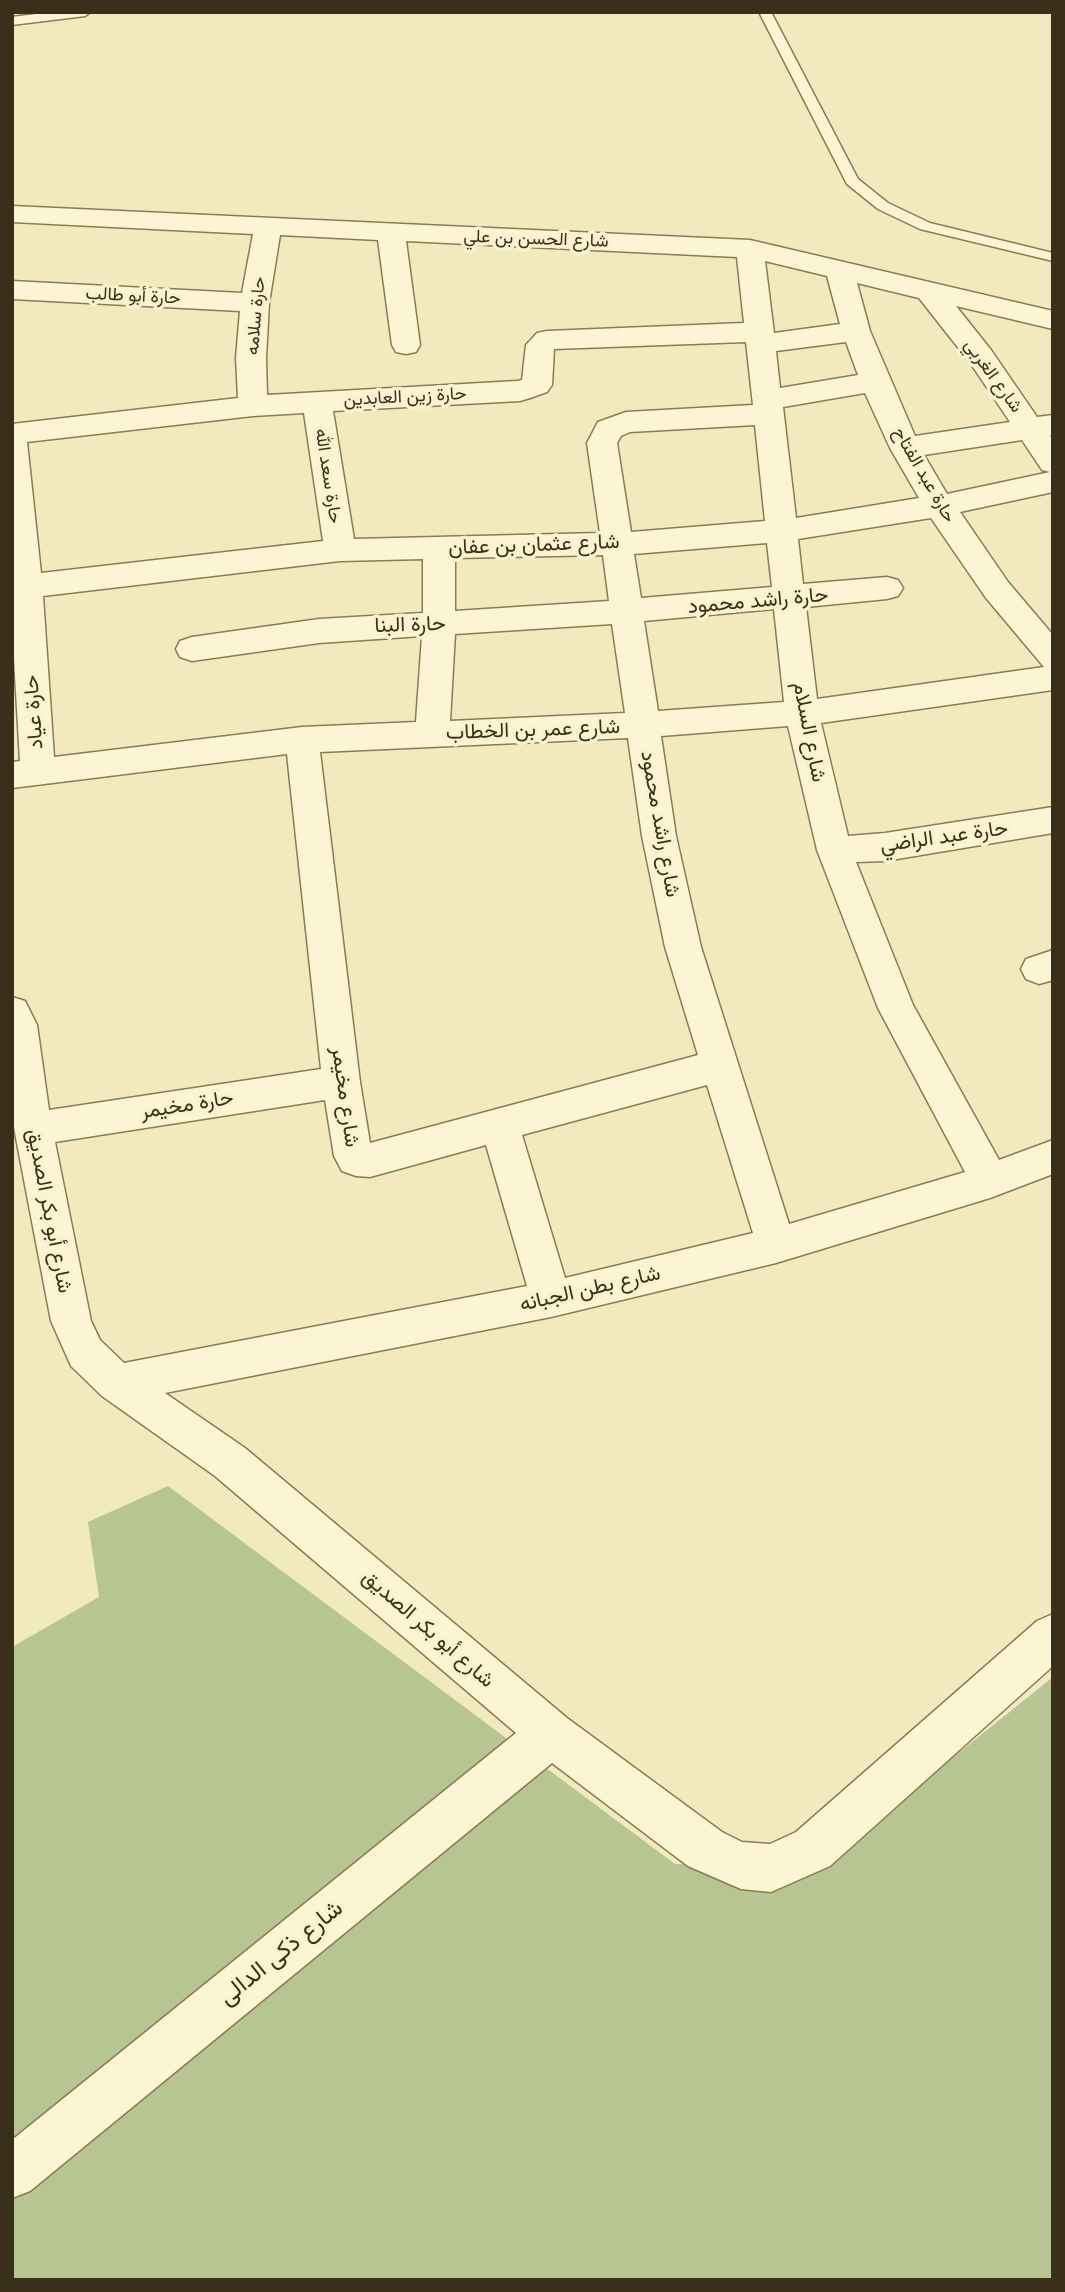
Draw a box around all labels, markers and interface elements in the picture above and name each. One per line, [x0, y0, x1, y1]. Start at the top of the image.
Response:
street label: شارع الحسن بن علي [463, 226, 609, 252]
street label: حارة سلامه [242, 276, 270, 356]
street label: حارة أبو طالب [85, 283, 181, 309]
street label: شارع الغربي [959, 335, 1027, 417]
street label: حارة زين العابدين [343, 383, 467, 411]
street label: حارة عبد الفتاح [888, 424, 960, 526]
street label: حارة سعد الله [310, 427, 346, 525]
street label: شارع عثمان بن عفان [448, 529, 620, 561]
street label: حارة راشد محمود [687, 582, 829, 620]
street label: حارة البنا [374, 611, 446, 639]
street label: حارة عياد [19, 674, 49, 750]
street label: شارع السلام [787, 680, 831, 784]
street label: شارع عمر بن الخطاب [445, 714, 621, 746]
street label: شارع راشد محمود [635, 749, 685, 899]
street label: حارة عبد الراضي [878, 816, 1010, 858]
street label: شارع مخيمر [325, 1045, 365, 1149]
street label: حارة مخيمر [139, 1085, 235, 1125]
street label: شارع أبو بكر الصديق [21, 1127, 77, 1295]
street label: شارع بطن الجبانه [517, 1261, 663, 1317]
street label: شارع أبو بكر الصديق [357, 1565, 499, 1693]
street label: شارع ذكى الدالى [213, 1894, 349, 2012]

